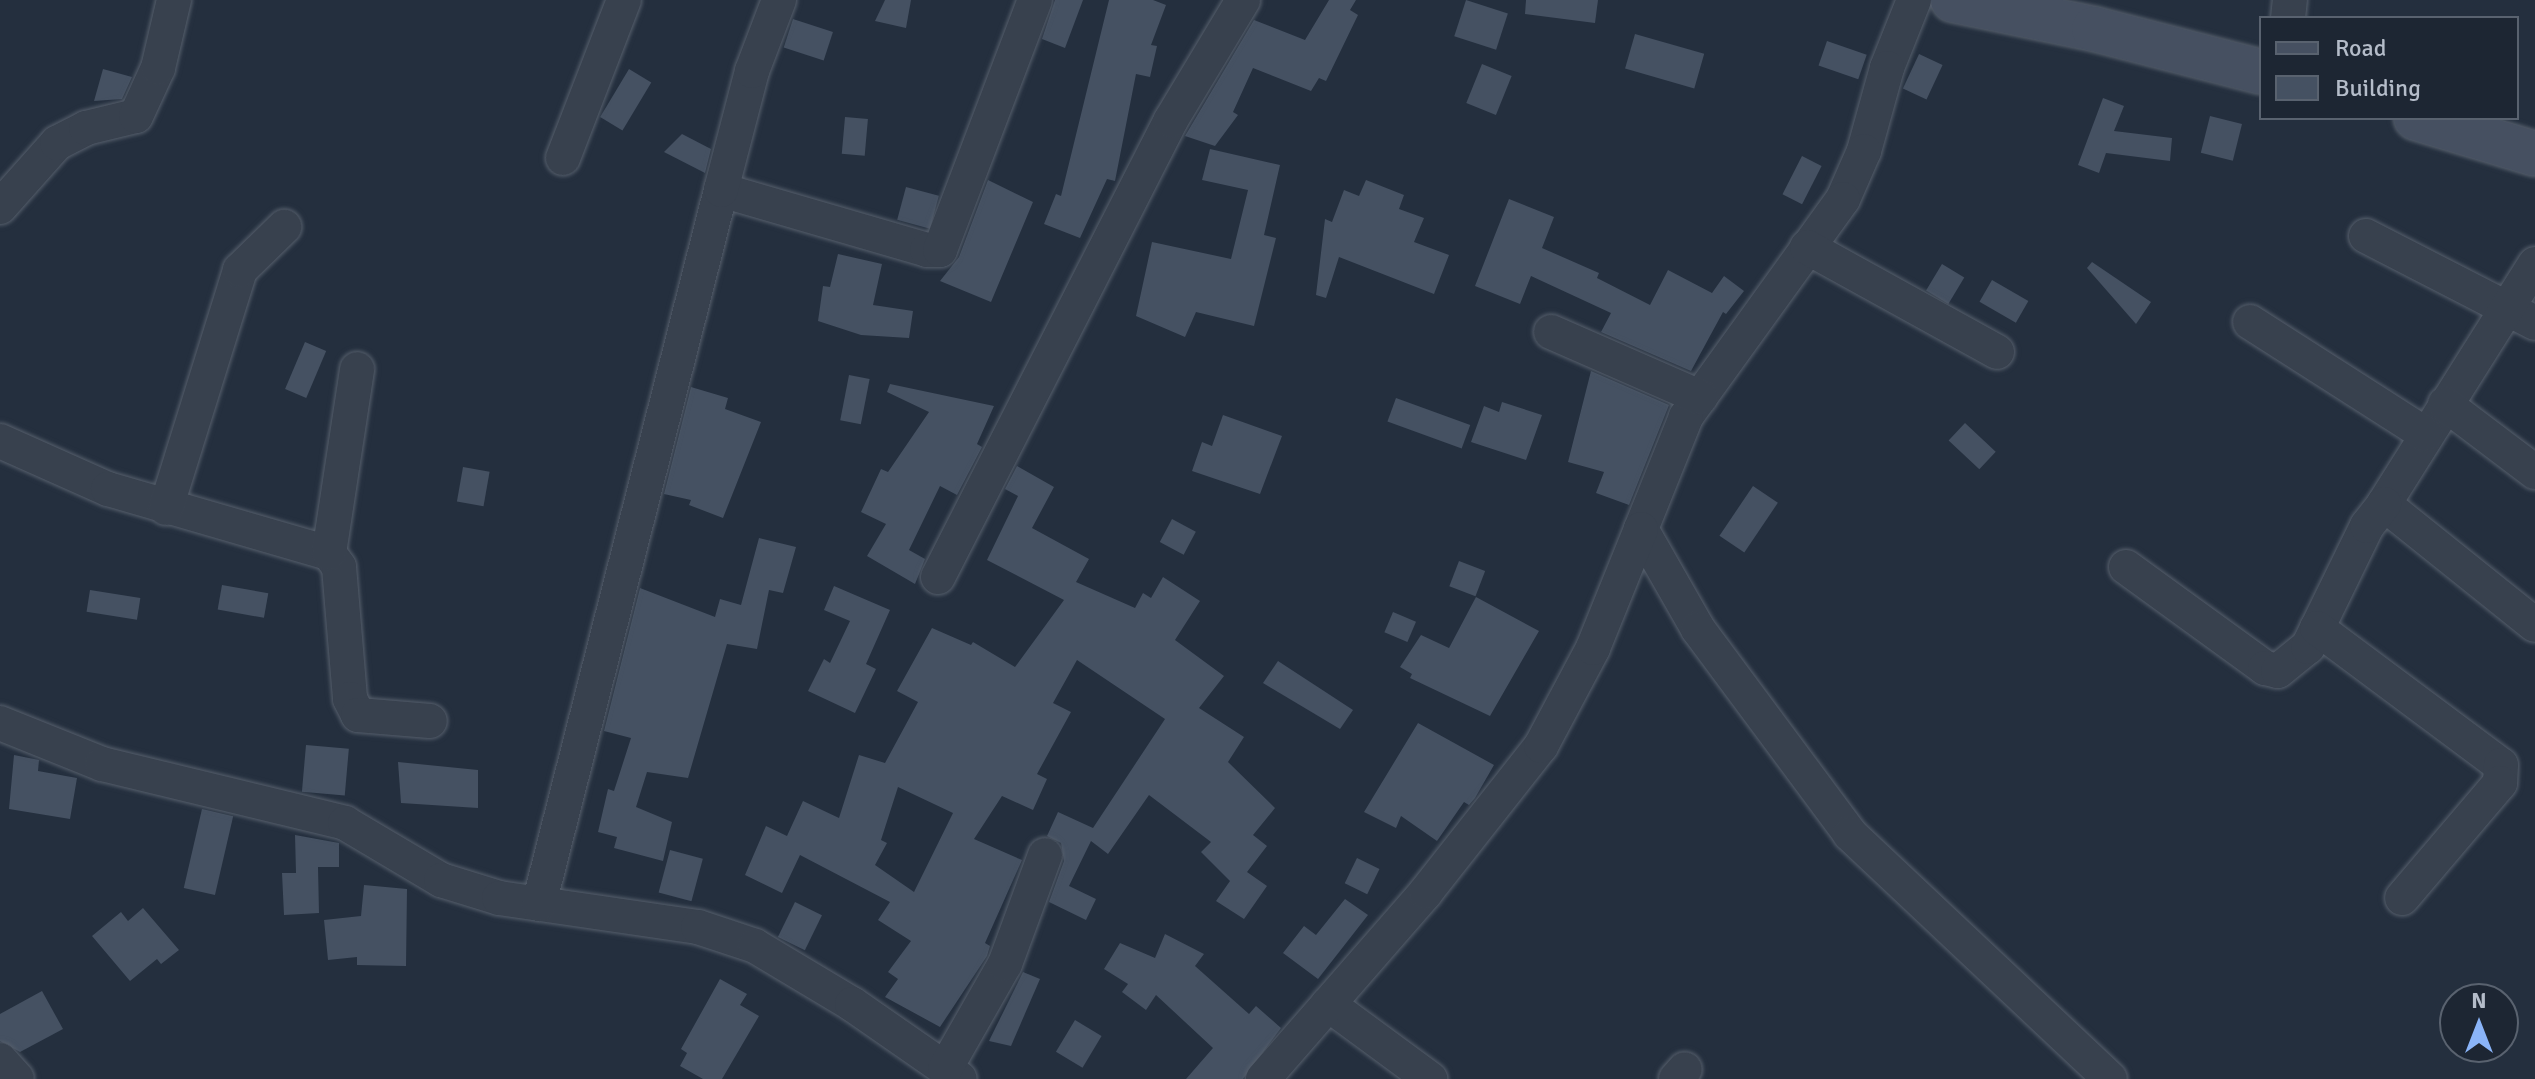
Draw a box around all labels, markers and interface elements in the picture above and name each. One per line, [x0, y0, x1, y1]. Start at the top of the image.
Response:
legend [2259, 16, 2519, 120]
text: Road [2335, 33, 2386, 63]
text: Building [2335, 73, 2421, 103]
north arrow [2439, 983, 2519, 1063]
text: N [2471, 987, 2487, 1014]

